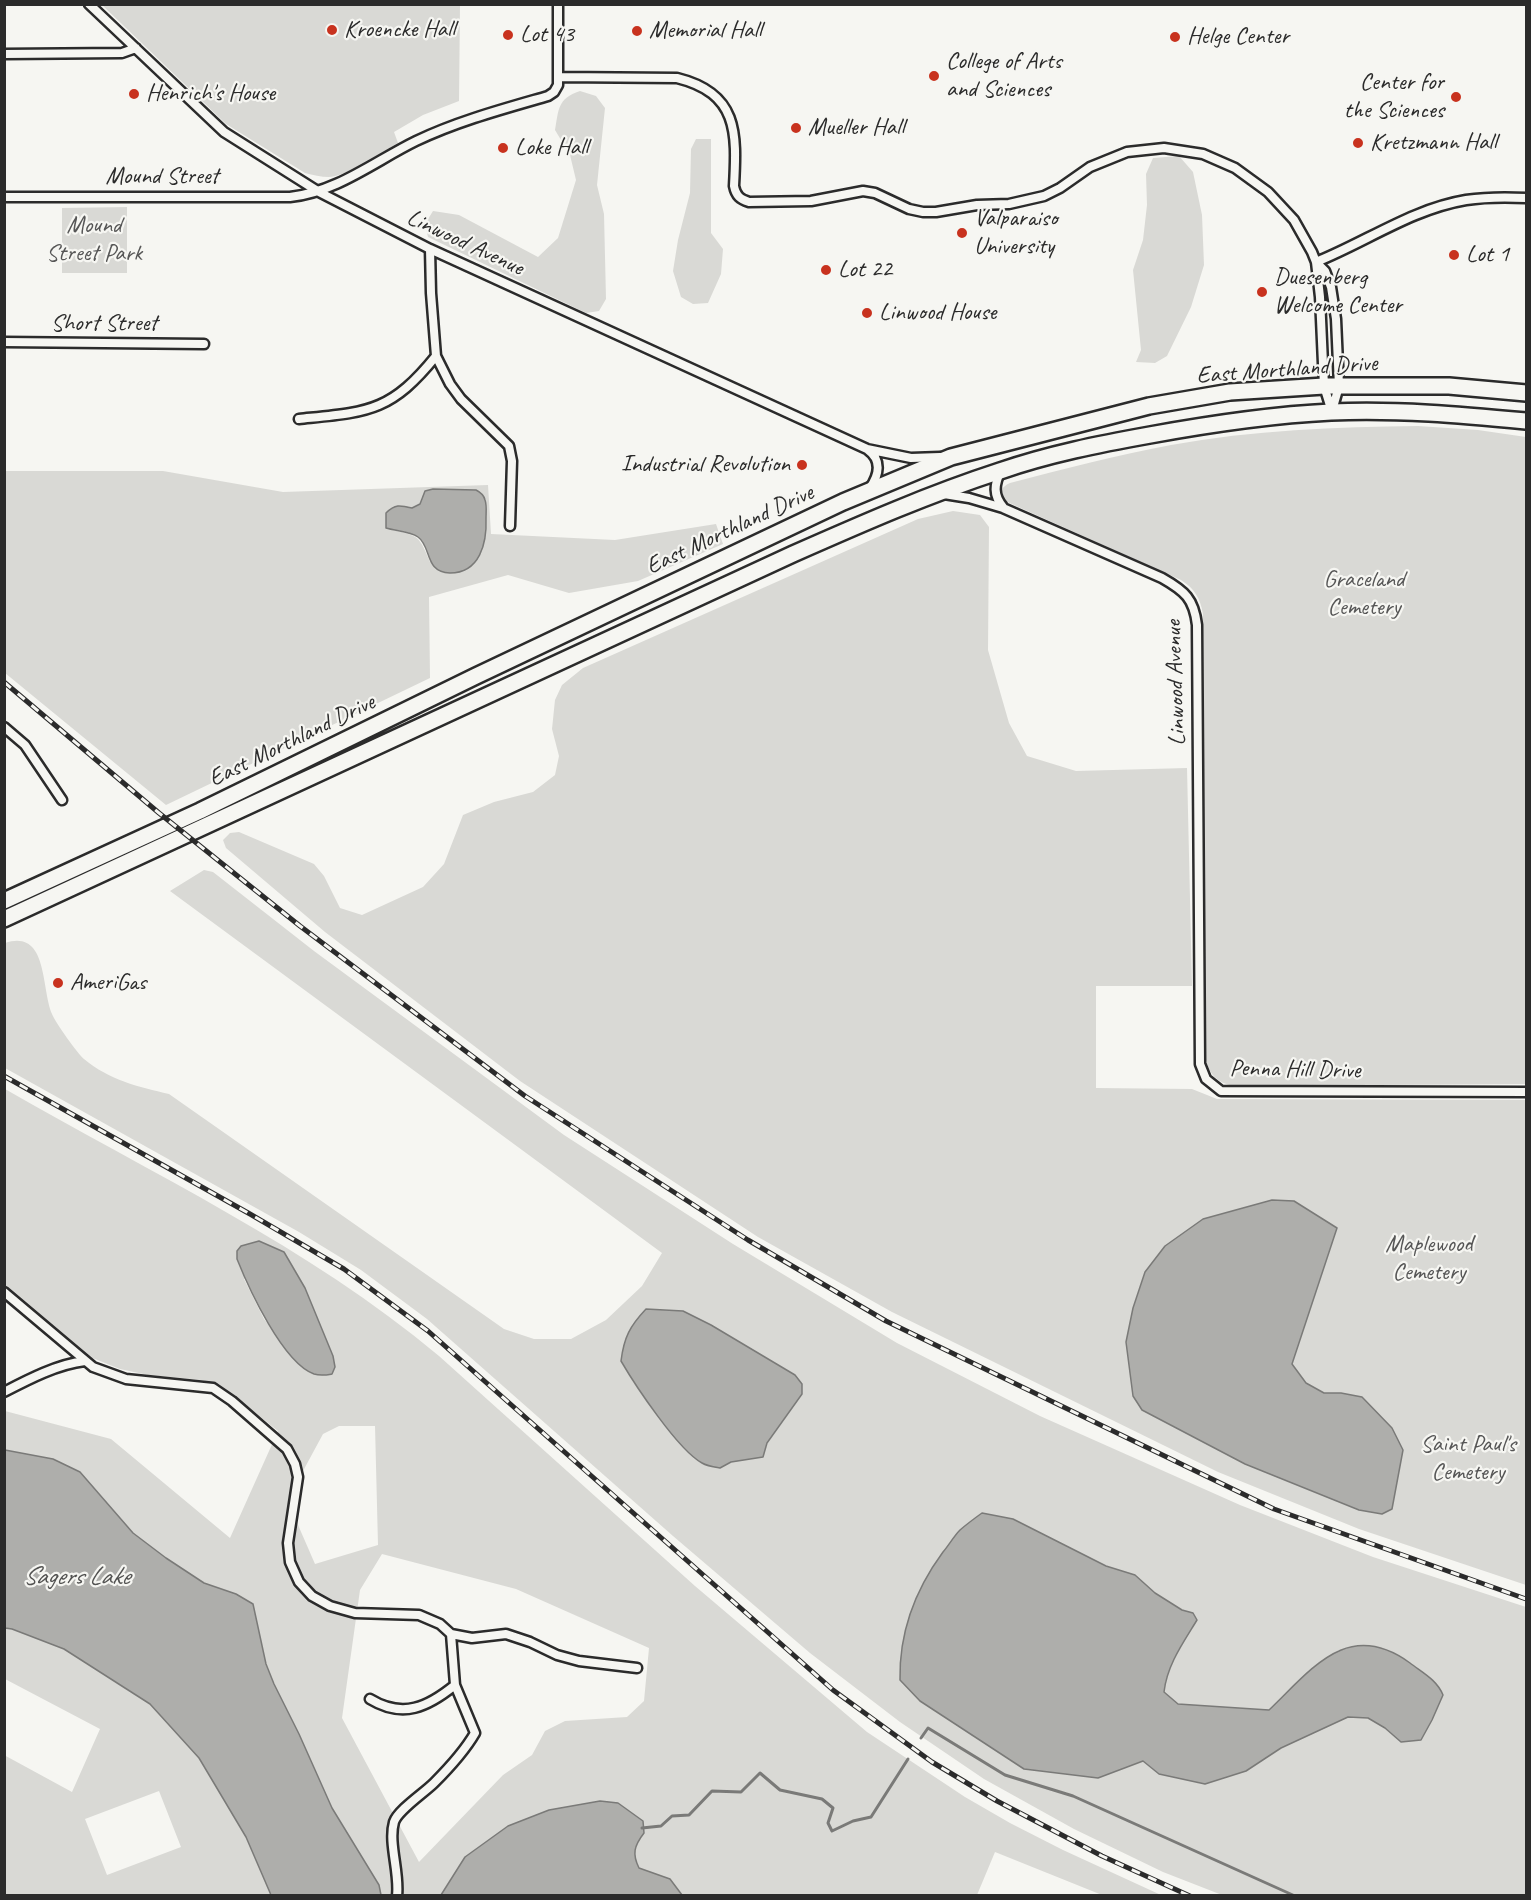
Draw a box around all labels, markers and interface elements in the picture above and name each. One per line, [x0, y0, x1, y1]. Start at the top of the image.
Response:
place label: Kroencke Hall [344, 16, 455, 44]
place label: Memorial Hall [649, 17, 762, 45]
place label: Lot 43 [520, 21, 574, 49]
marker: Kroencke Hall [325, 23, 339, 37]
place label: Helge Center [1187, 23, 1289, 51]
marker: Memorial Hall [630, 24, 644, 38]
marker: Lot 43 [501, 28, 515, 42]
marker: Helge Center [1168, 30, 1182, 44]
place label: College of Arts and Sciences [946, 48, 1062, 104]
marker: College of Arts and Sciences [927, 69, 941, 83]
place label: Center for the Sciences [1344, 69, 1444, 125]
place label: Henrich's House [146, 80, 275, 108]
marker: Henrich's House [127, 87, 141, 101]
marker: Center for the Sciences [1449, 90, 1463, 104]
place label: Mueller Hall [808, 114, 904, 142]
marker: Mueller Hall [789, 121, 803, 135]
place label: Kretzmann Hall [1370, 129, 1496, 157]
place label: Loke Hall [515, 134, 588, 162]
marker: Kretzmann Hall [1351, 136, 1365, 150]
marker: Loke Hall [496, 141, 510, 155]
street label: Mound Street [106, 163, 218, 191]
street label: Linwood Avenue [402, 203, 528, 283]
place label: Valparaiso University [974, 205, 1057, 261]
park label: Mound Street Park [46, 212, 142, 268]
marker: Valparaiso University [955, 226, 969, 240]
place label: Lot 1 [1466, 241, 1509, 269]
marker: Lot 1 [1447, 248, 1461, 262]
place label: Lot 22 [838, 256, 892, 284]
marker: Lot 22 [819, 263, 833, 277]
place label: Duesenberg Welcome Center [1274, 264, 1402, 320]
marker: Duesenberg Welcome Center [1255, 285, 1269, 299]
place label: Linwood House [879, 299, 996, 327]
marker: Linwood House [860, 306, 874, 320]
street label: Short Street [51, 310, 157, 338]
street label: East Morthland Drive [1196, 349, 1378, 391]
place label: Industrial Revolution [621, 451, 790, 479]
marker: Industrial Revolution [795, 458, 809, 472]
street label: East Morthland Drive [642, 479, 818, 581]
park label: Graceland Cemetery [1323, 566, 1405, 622]
street label: Linwood Avenue [1159, 620, 1193, 746]
street label: East Morthland Drive [204, 688, 380, 794]
place label: AmeriGas [70, 969, 146, 997]
marker: AmeriGas [51, 976, 65, 990]
street label: Penna Hill Drive [1229, 1054, 1361, 1086]
park label: Maplewood Cemetery [1385, 1231, 1473, 1287]
park label: Saint Paul's Cemetery [1420, 1431, 1516, 1487]
water label: Sagers Lake [23, 1561, 129, 1593]

